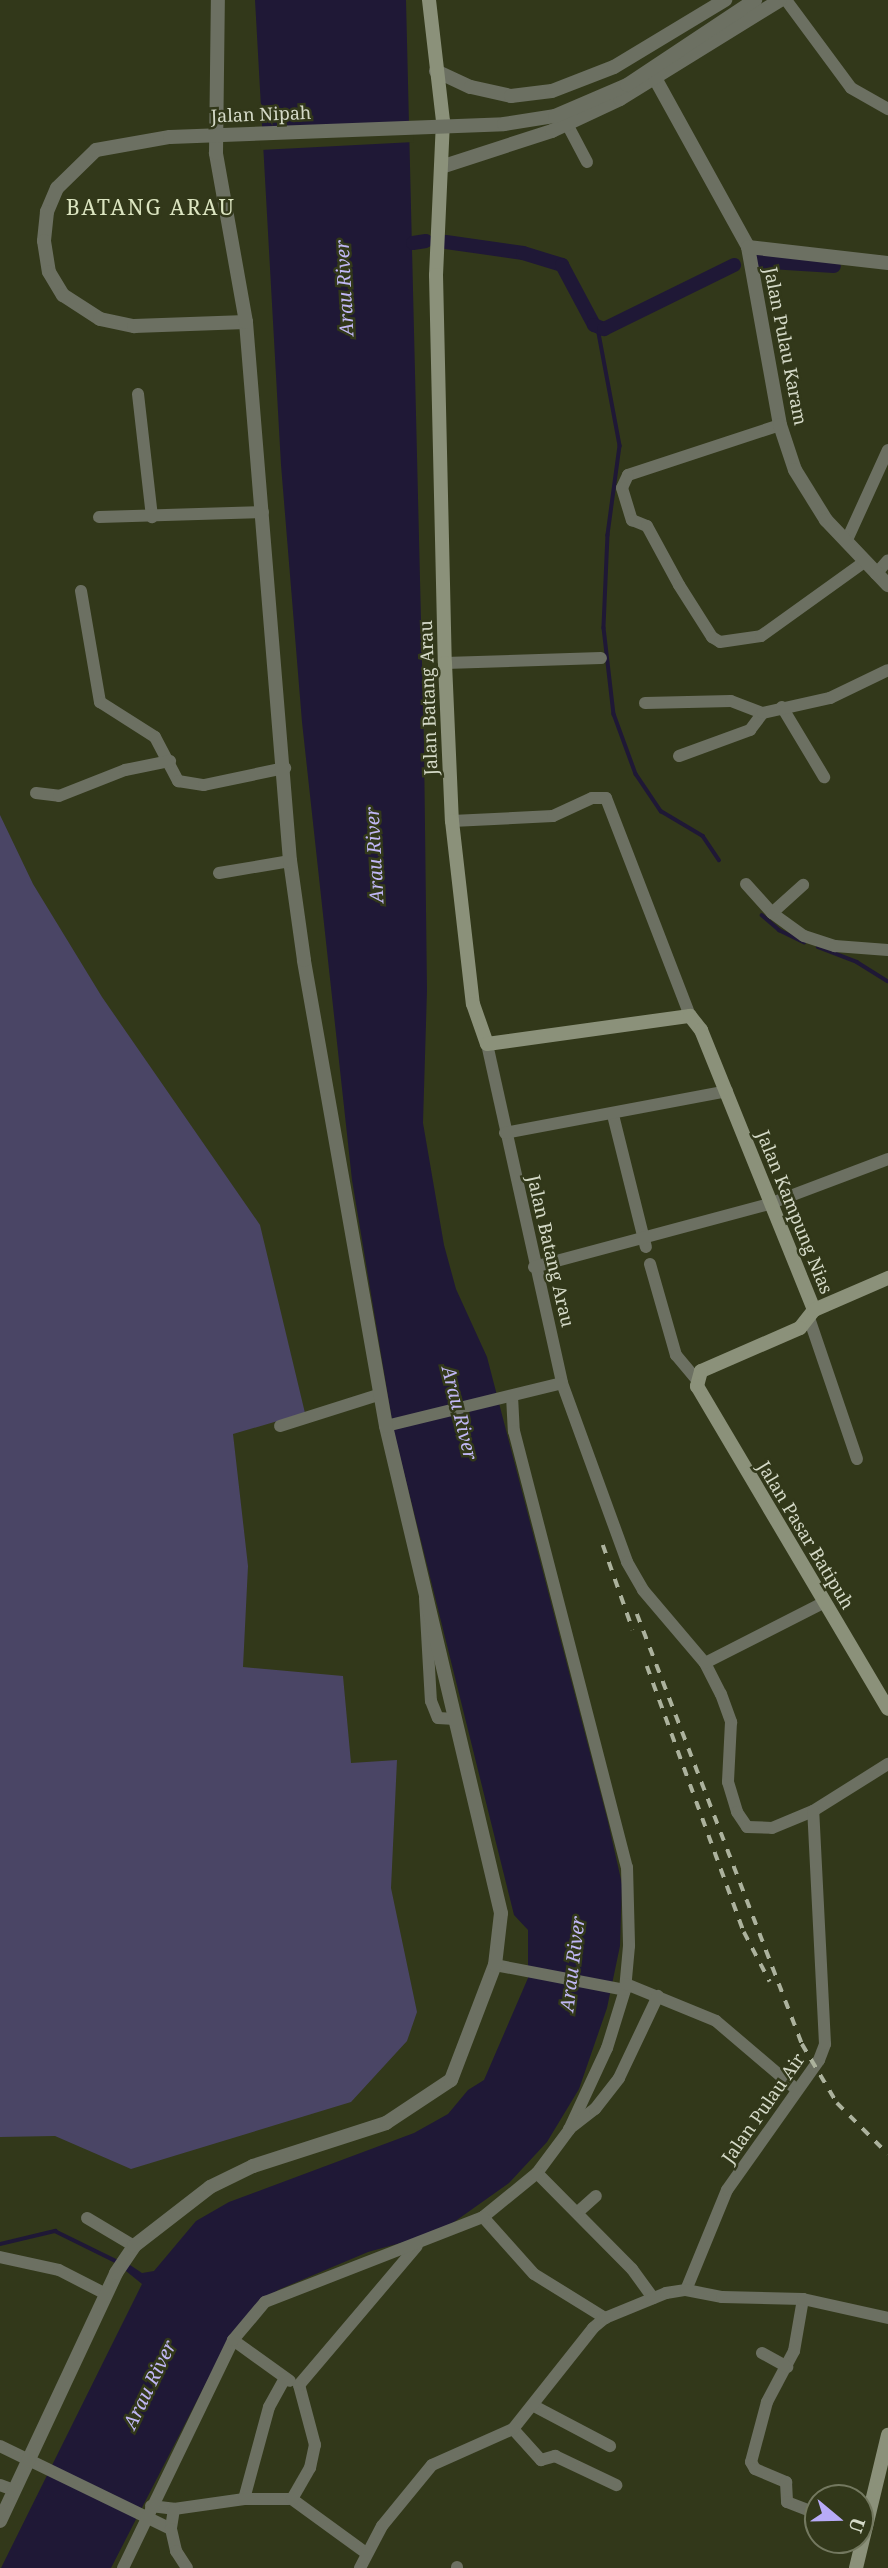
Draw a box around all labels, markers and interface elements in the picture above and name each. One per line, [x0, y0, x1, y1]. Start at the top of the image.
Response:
street label: Jalan Nipah [210, 101, 312, 127]
district label: BATANG ARAU [67, 194, 235, 220]
water label: Arau River [331, 239, 359, 337]
street label: Jalan Pulau Karam [760, 265, 812, 427]
street label: Jalan Batang Arau [414, 620, 442, 776]
water label: Arau River [361, 806, 389, 904]
street label: Jalan Kampung Nias [752, 1127, 838, 1297]
street label: Jalan Batang Arau [523, 1173, 579, 1329]
water label: Arau River [436, 1364, 482, 1462]
street label: Jalan Pasar Batipuh [753, 1457, 859, 1613]
water label: Arau River [556, 1915, 590, 2013]
street label: Jalan Pulau Air [717, 2049, 809, 2167]
water label: Arau River [119, 2337, 181, 2433]
north arrow [804, 2484, 874, 2554]
text: U [842, 2514, 872, 2536]

